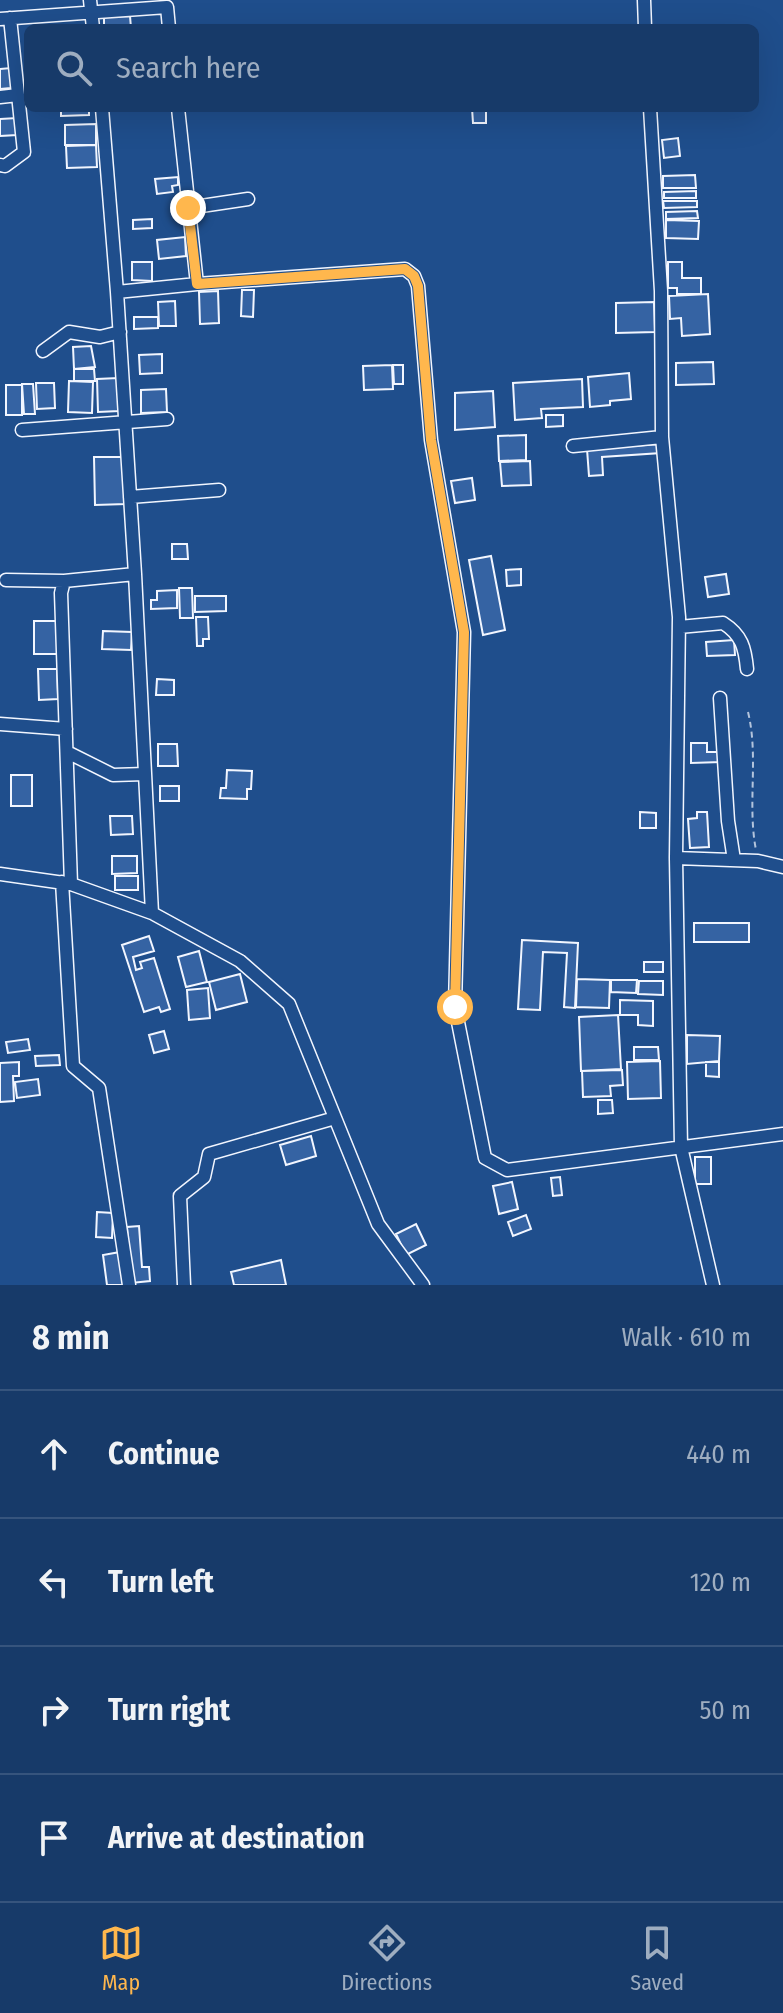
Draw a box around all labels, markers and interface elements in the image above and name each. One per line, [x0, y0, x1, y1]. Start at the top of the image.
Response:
search box [24, 24, 759, 112]
icon: search [52, 46, 96, 90]
text: Search here [116, 50, 261, 86]
route end [170, 190, 206, 226]
route start [437, 989, 473, 1025]
text: 8 min [32, 1317, 110, 1358]
text: Walk · 610 m [622, 1322, 751, 1353]
icon: ahead [32, 1432, 76, 1476]
text: Continue [108, 1436, 220, 1472]
text: 440 m [686, 1439, 751, 1470]
icon: left [32, 1560, 76, 1604]
text: Turn left [108, 1564, 214, 1600]
text: 120 m [690, 1567, 751, 1598]
icon: right [32, 1688, 76, 1732]
text: Turn right [108, 1692, 230, 1728]
text: 50 m [699, 1695, 751, 1726]
icon: arrive [32, 1816, 76, 1860]
text: Arrive at destination [108, 1820, 365, 1856]
tab: Map [99, 1921, 143, 1996]
tab: Directions [341, 1921, 432, 1996]
tab: Saved [630, 1921, 684, 1996]

